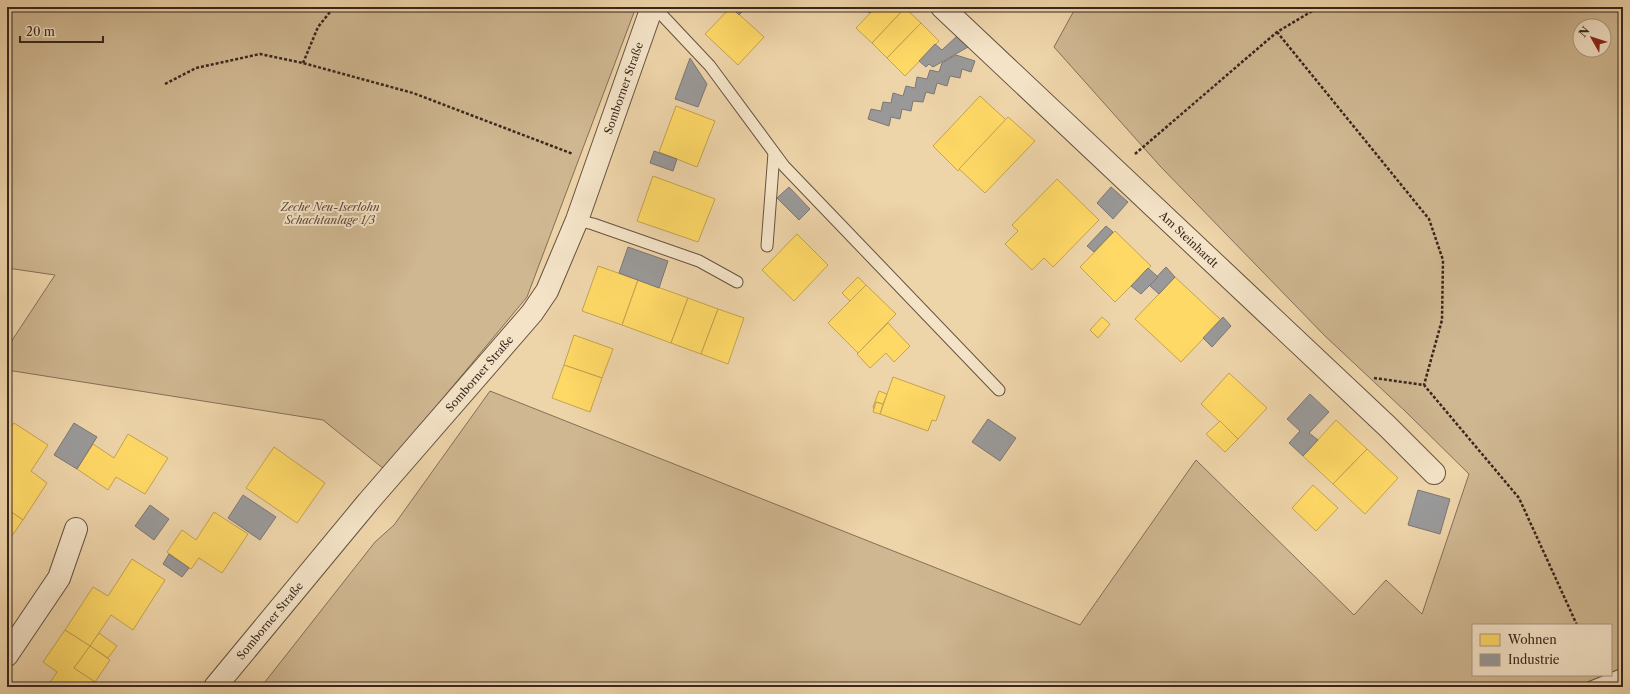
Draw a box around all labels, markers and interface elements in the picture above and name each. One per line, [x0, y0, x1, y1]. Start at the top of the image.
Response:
scale bar [20, 18, 103, 44]
north arrow [1572, 18, 1612, 58]
text: N [1576, 23, 1593, 40]
text: 20 m [26, 24, 55, 39]
street label: Somborner Straße [601, 40, 646, 136]
park label: Zeche Neu-Iserlohn Schachtanlage 1/3 [279, 200, 380, 227]
street label: Am Steinhardt [1156, 208, 1221, 271]
street label: Somborner Straße [442, 333, 516, 415]
street label: Somborner Straße [234, 579, 306, 662]
legend [1472, 624, 1612, 676]
text: Wohnen [1507, 632, 1557, 647]
text: Industrie [1508, 652, 1560, 667]

